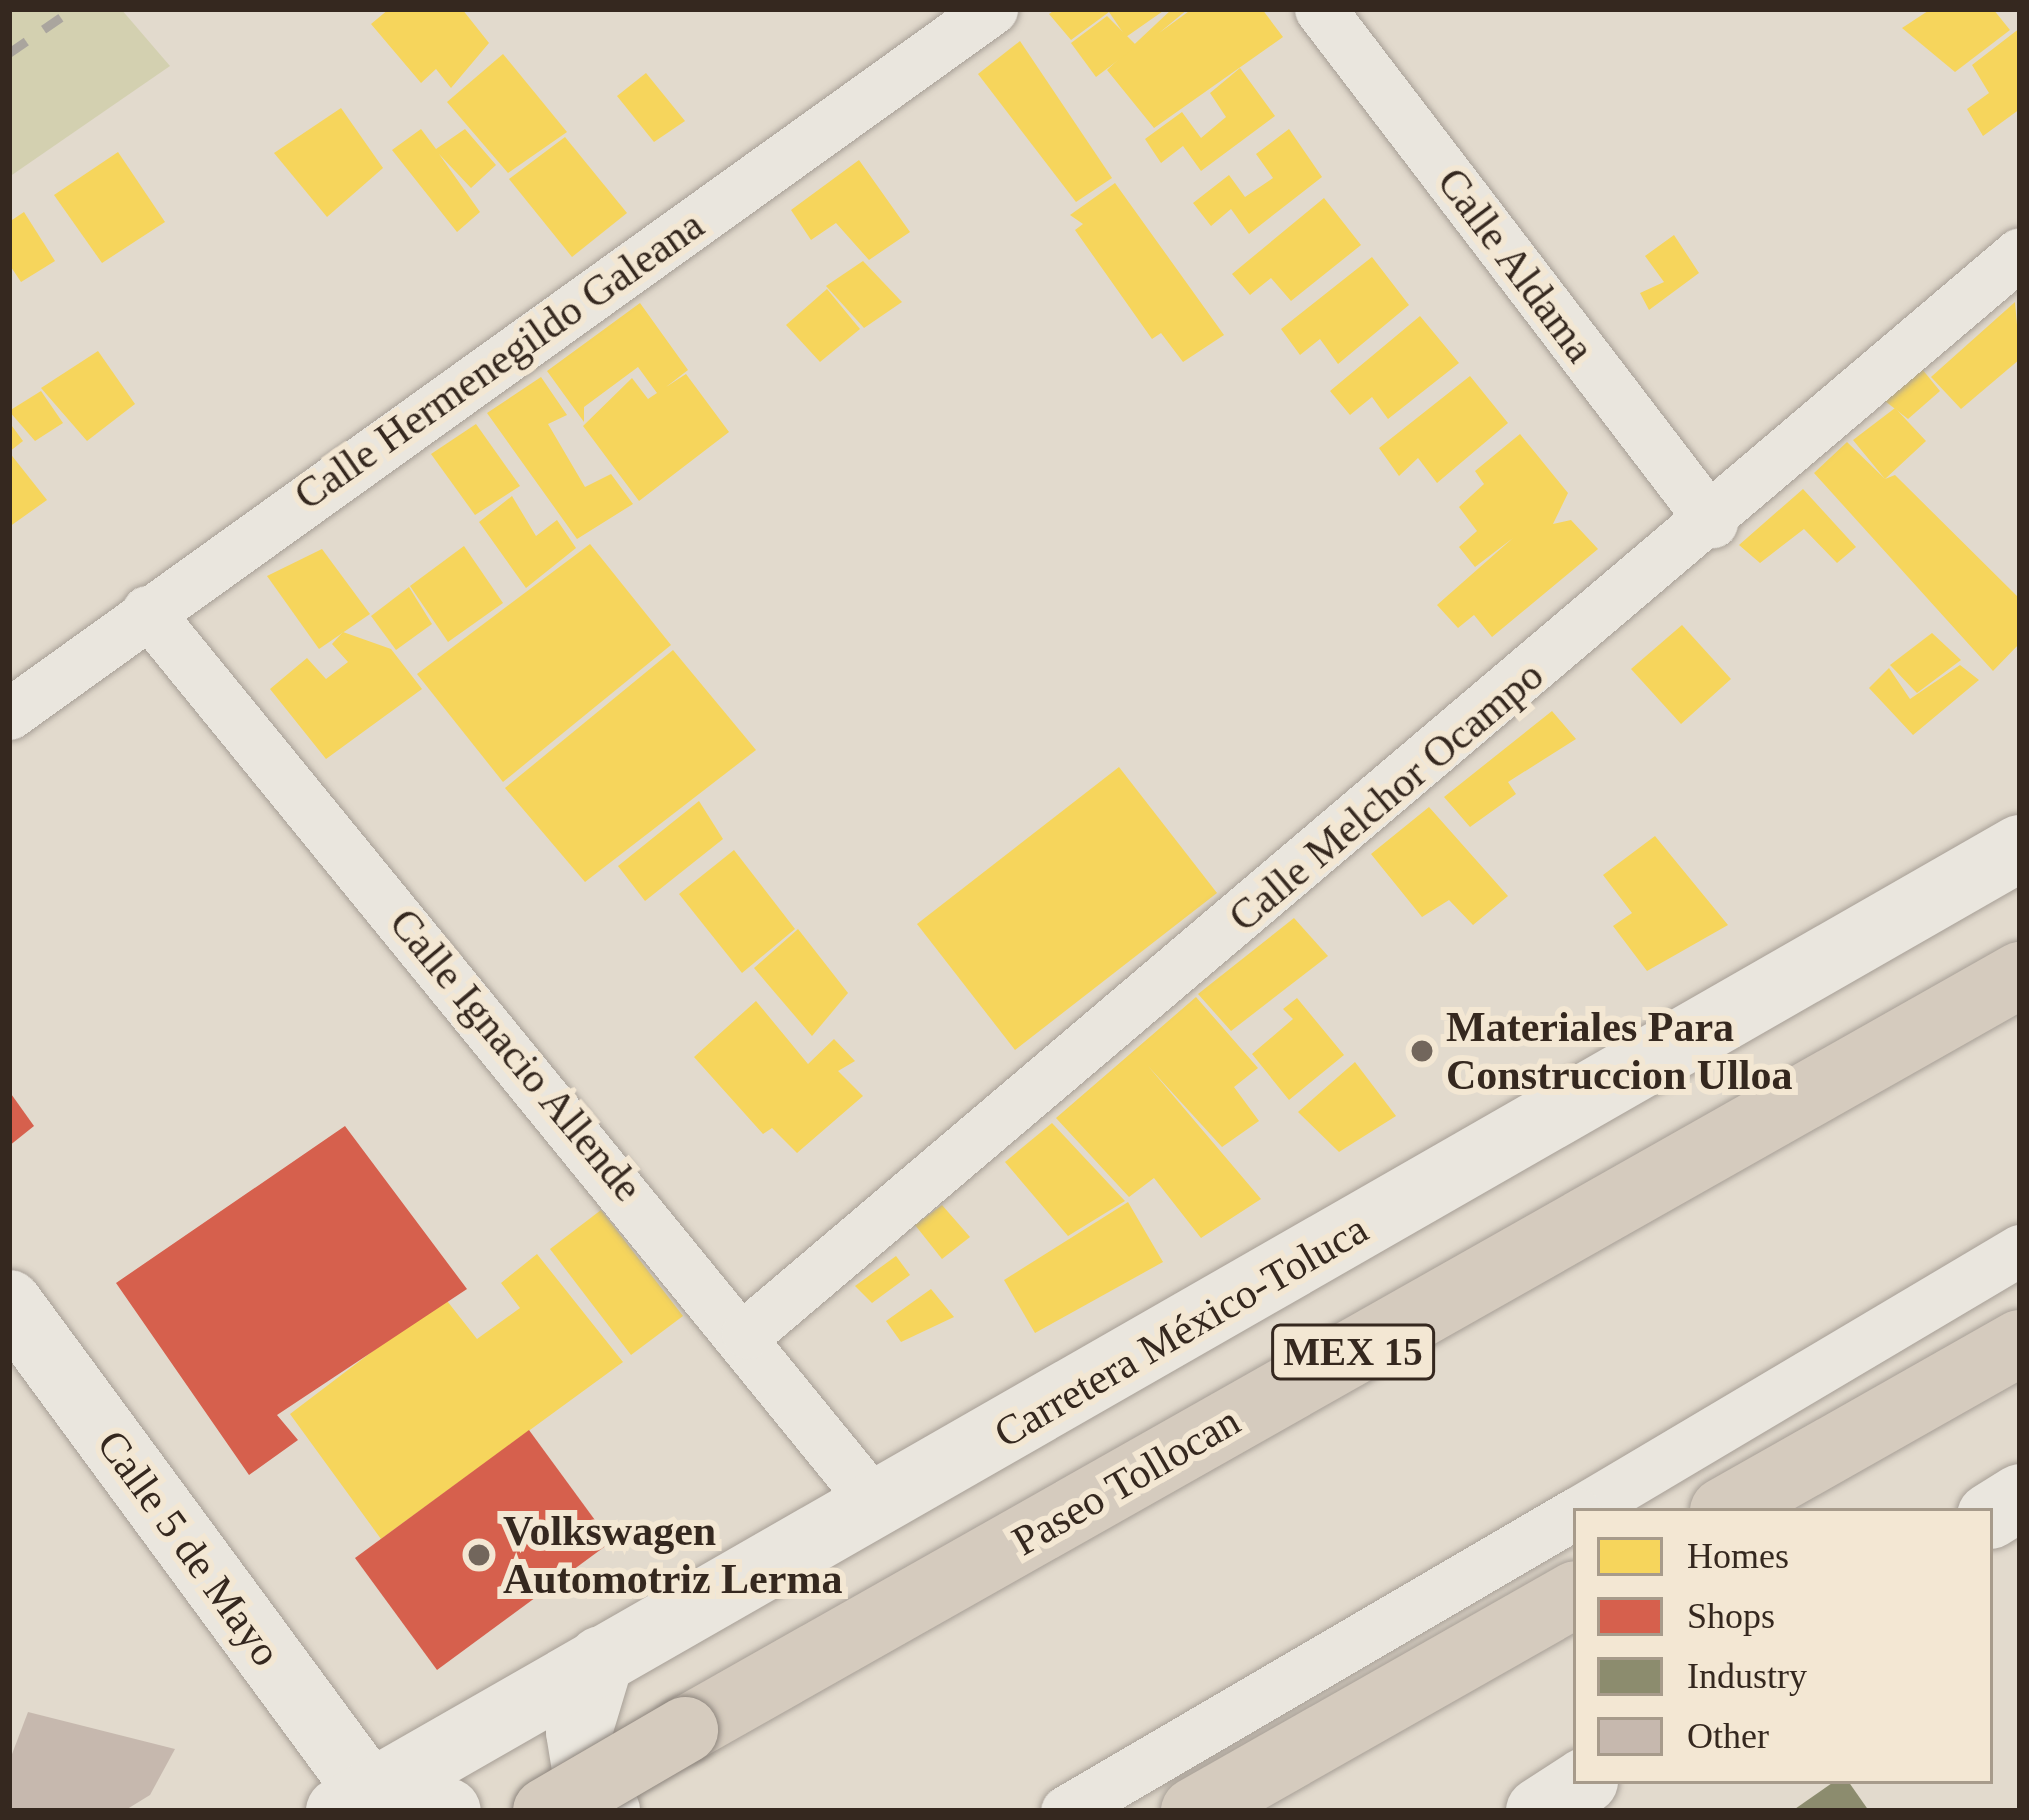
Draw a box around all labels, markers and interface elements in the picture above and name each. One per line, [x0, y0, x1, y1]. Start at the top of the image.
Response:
street label: Calle Aldama [1426, 157, 1606, 373]
street label: Calle Hermenegildo Galeana [285, 200, 713, 520]
street label: Calle Melchor Ocampo [1219, 650, 1553, 942]
street label: Calle Ignacio Allende [378, 898, 654, 1212]
place label: Materiales Para Construccion Ulloa [1446, 1002, 1792, 1100]
marker: Materiales Para Construccion Ulloa [1409, 1038, 1435, 1064]
street label: Carretera México-Toluca [985, 1204, 1377, 1458]
road number: MEX 15 [1269, 1319, 1437, 1385]
street label: Paseo Tollocan [1003, 1395, 1249, 1567]
street label: Calle 5 de Mayo [87, 1420, 291, 1676]
place label: Volkswagen Automotriz Lerma [503, 1506, 842, 1604]
legend [1573, 1508, 1993, 1784]
text: Homes [1687, 1536, 1789, 1576]
marker: Volkswagen Automotriz Lerma [466, 1542, 492, 1568]
text: Shops [1687, 1596, 1775, 1636]
text: Industry [1687, 1656, 1807, 1696]
text: Other [1687, 1716, 1769, 1756]

